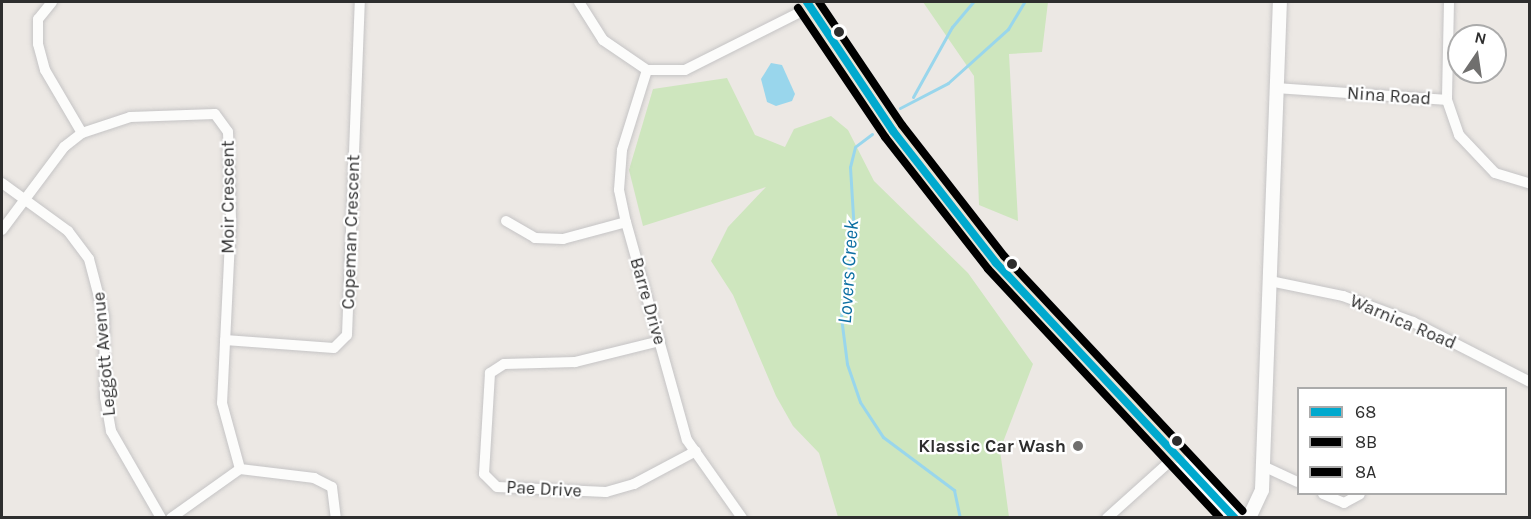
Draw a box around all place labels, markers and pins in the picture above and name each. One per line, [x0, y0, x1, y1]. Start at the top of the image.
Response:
unlabelled marker [833, 26, 845, 38]
unlabelled marker [1006, 258, 1018, 270]
place label: Klassic Car Wash [918, 435, 1066, 457]
unlabelled marker [1171, 435, 1183, 447]
marker: Klassic Car Wash [1071, 439, 1085, 453]

